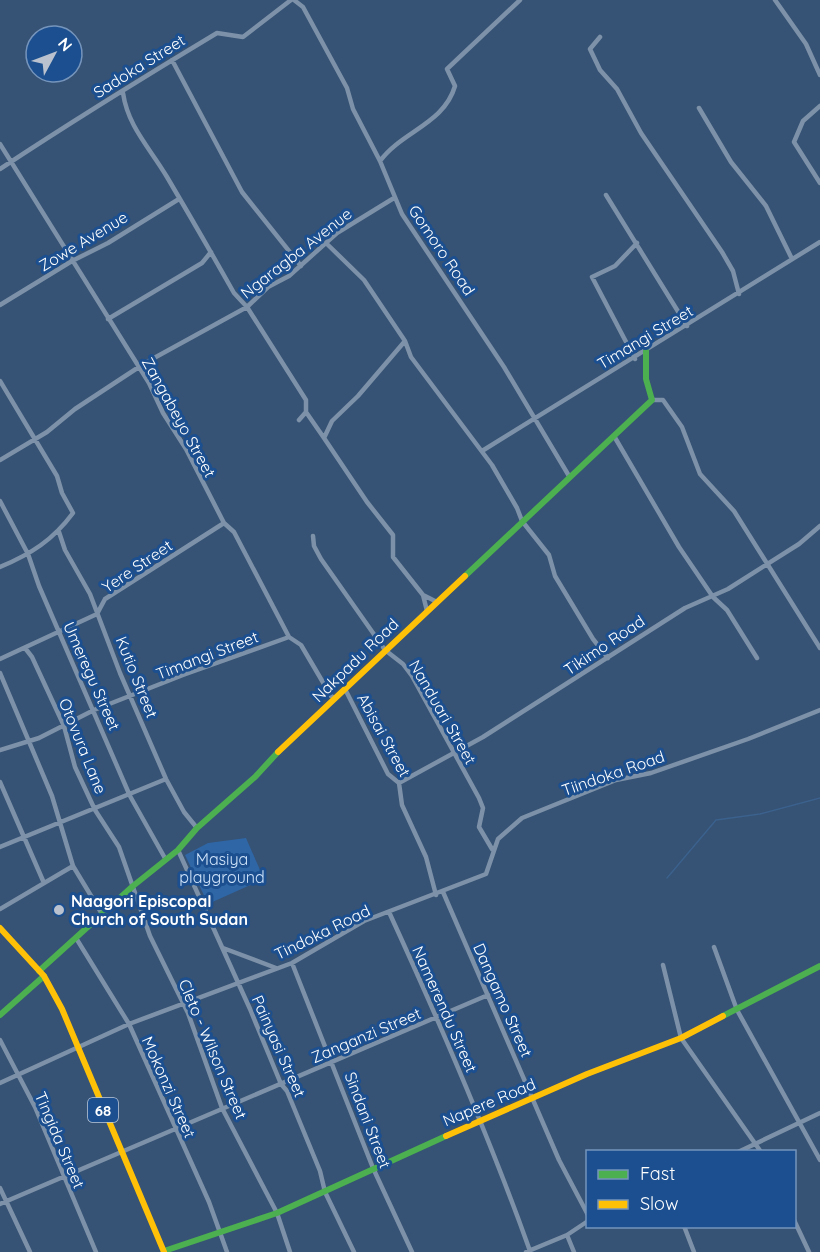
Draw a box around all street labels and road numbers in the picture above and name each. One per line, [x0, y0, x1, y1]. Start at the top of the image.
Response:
street label: Sadoka Street [89, 30, 189, 102]
street label: Gomoro Road [404, 201, 480, 299]
street label: Ngaragba Avenue [236, 203, 356, 303]
street label: Zowe Avenue [35, 207, 131, 275]
street label: Timangi Street [594, 301, 696, 373]
street label: Zangabeyo Street [138, 353, 220, 481]
street label: Yere Street [98, 535, 176, 597]
street label: Tikimo Road [560, 611, 648, 679]
street label: Nakpadu Road [308, 614, 402, 706]
street label: Umeregu Street [59, 619, 125, 733]
street label: Timangi Street [153, 626, 261, 684]
street label: Kutio Street [112, 633, 162, 721]
street label: Nanduari Street [405, 656, 481, 768]
street label: Abisai Street [353, 690, 415, 780]
street label: Otovura Lane [55, 695, 111, 797]
street label: Tiindoka Road [559, 746, 667, 800]
street label: Tindoka Road [271, 900, 373, 964]
street label: Dangamo Street [469, 940, 537, 1060]
street label: Namerendu Street [408, 943, 482, 1075]
street label: Cleto - Wilson Street [174, 976, 252, 1122]
street label: Painyasi Street [248, 992, 310, 1100]
street label: Zanganzi Street [308, 1003, 424, 1067]
street label: Mokonzi Street [138, 1033, 200, 1141]
street label: Sindani Street [340, 1069, 396, 1171]
street label: Napere Road [440, 1073, 538, 1131]
street label: Tingida Street [31, 1089, 89, 1191]
road number: 68 [88, 1098, 118, 1122]

